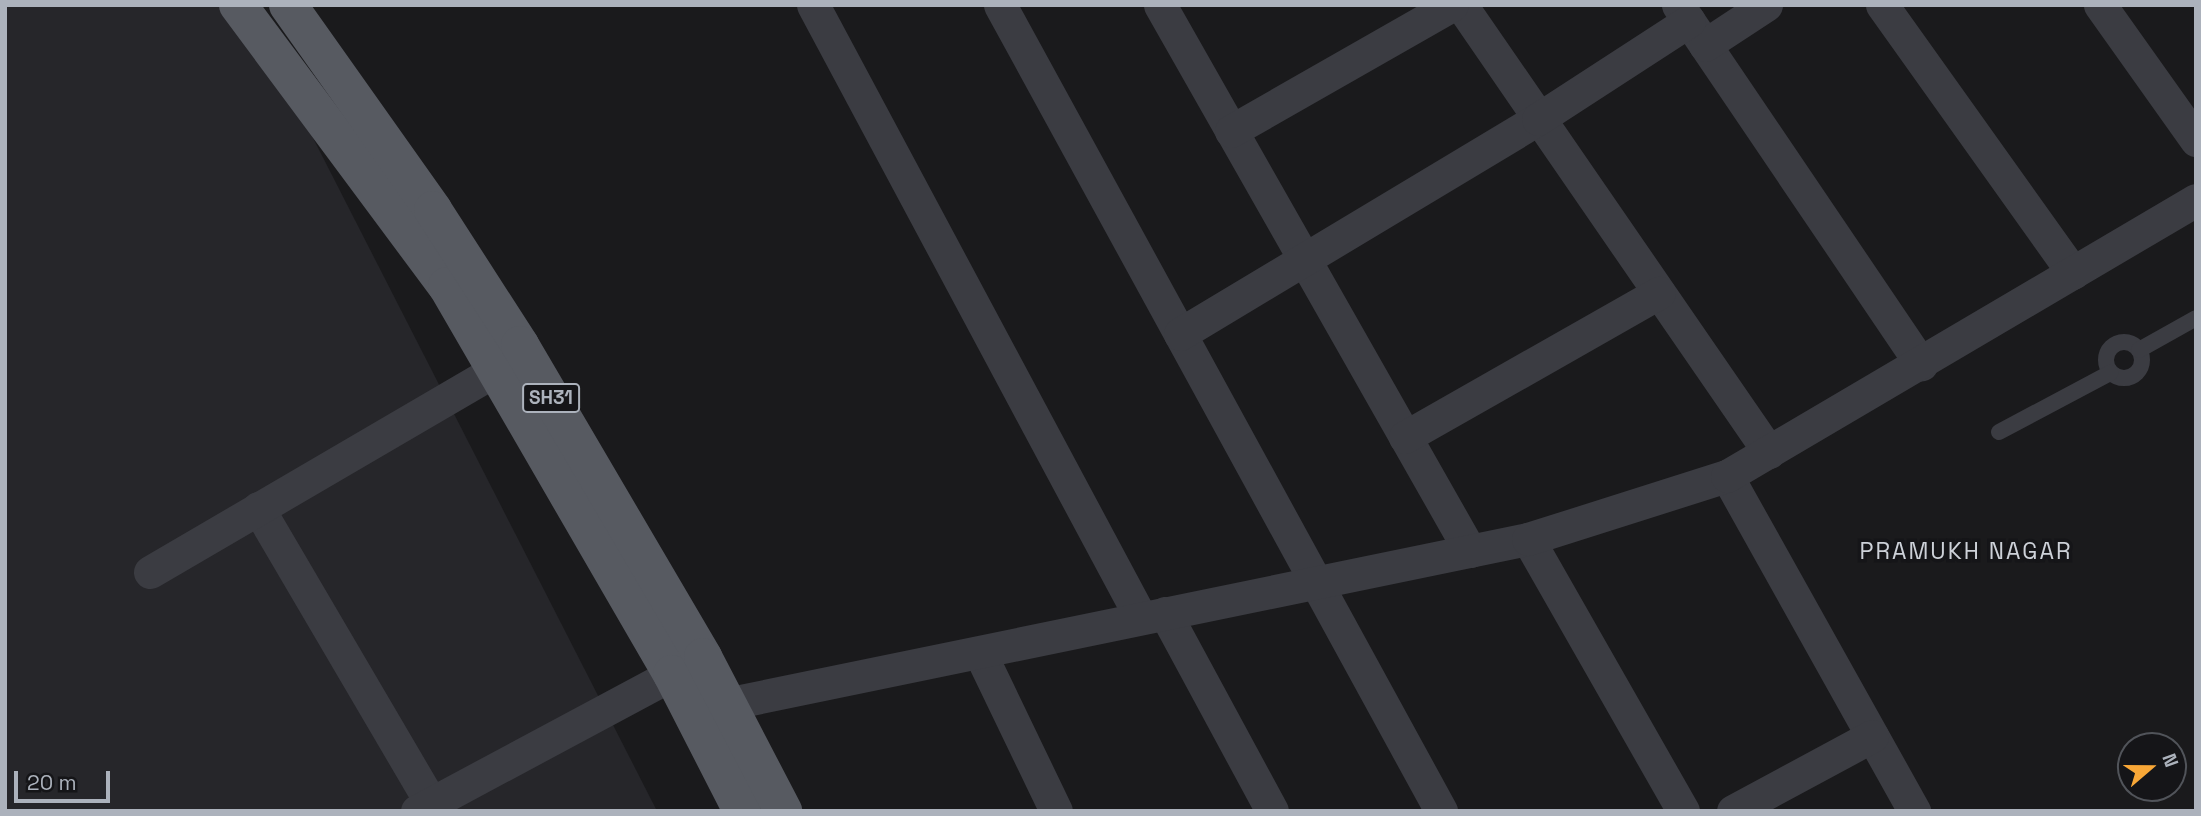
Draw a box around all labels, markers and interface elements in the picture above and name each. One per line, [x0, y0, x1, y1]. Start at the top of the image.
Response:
road number: SH31 [521, 382, 581, 414]
district label: PRAMUKH NAGAR [1861, 537, 2071, 565]
north arrow [2117, 732, 2187, 802]
text: N [2156, 750, 2184, 771]
scale bar [18, 756, 114, 800]
text: 20 m [27, 769, 77, 796]

